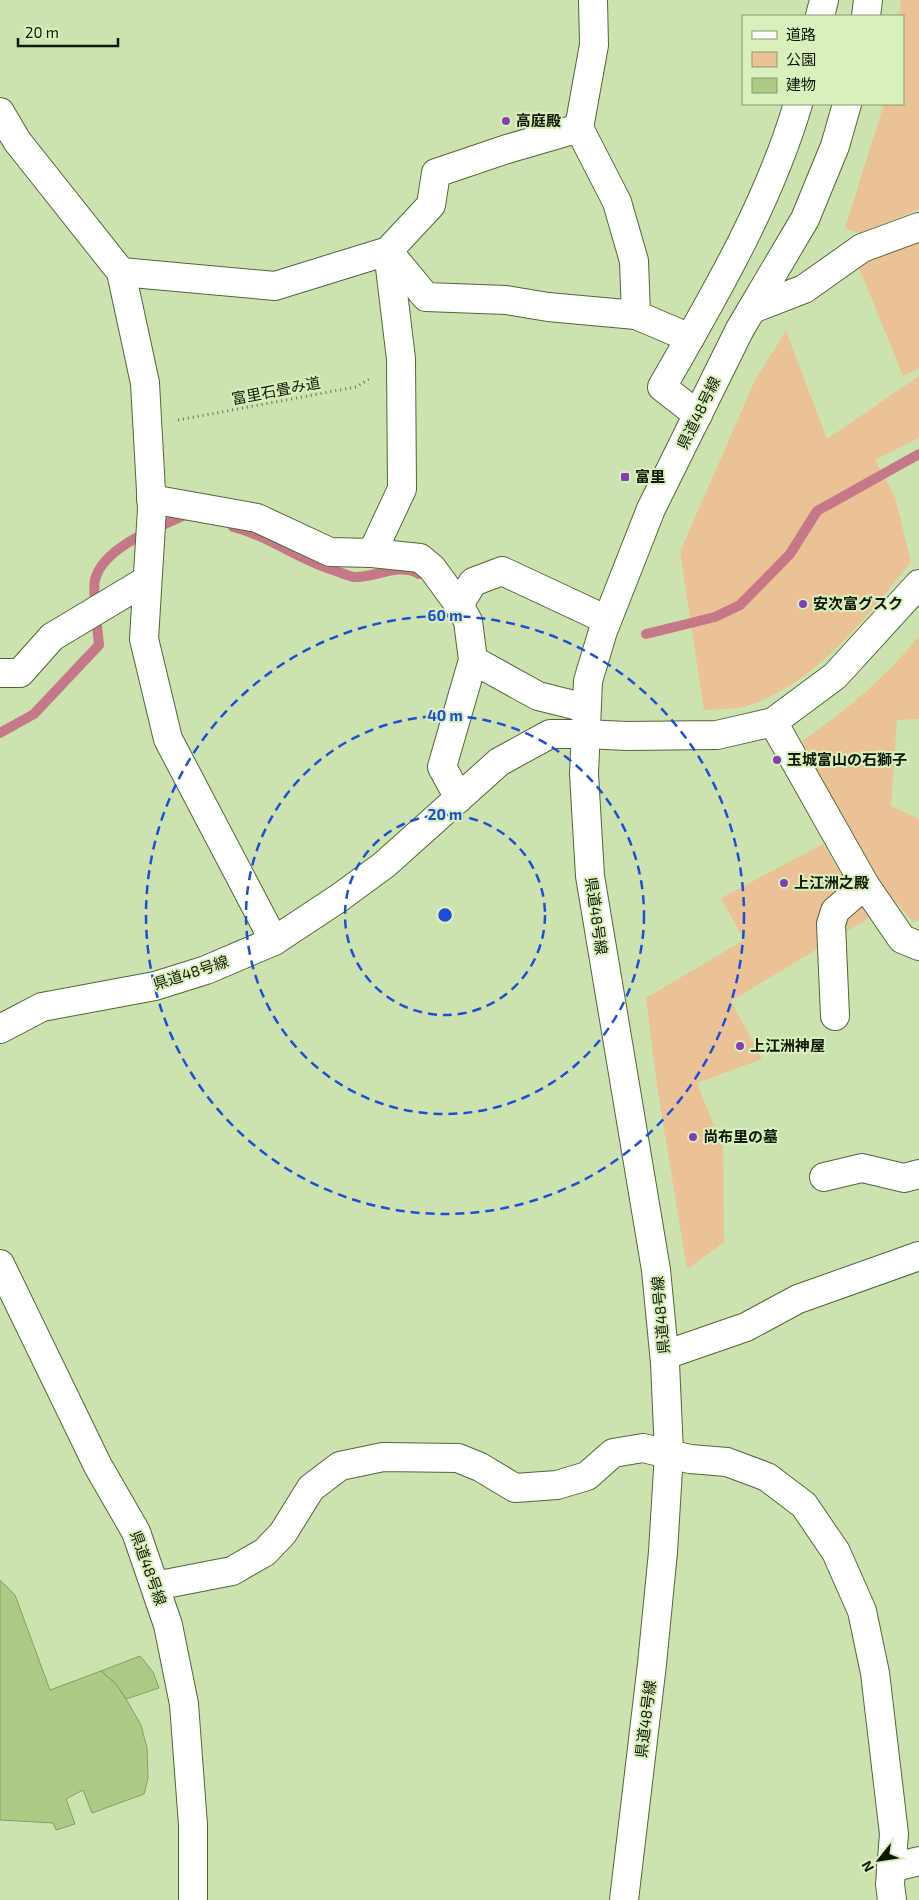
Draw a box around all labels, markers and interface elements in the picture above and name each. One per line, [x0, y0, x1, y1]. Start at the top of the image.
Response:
scale bar [18, 15, 118, 47]
legend [742, 15, 904, 105]
text: 20 m [25, 23, 59, 41]
text: 道路 [786, 25, 816, 43]
text: 公園 [786, 50, 816, 68]
text: 建物 [786, 75, 816, 93]
place label: 高庭殿 [516, 111, 561, 129]
marker: 高庭殿 [500, 115, 512, 127]
street label: 富里石畳み道 [230, 373, 322, 407]
street label: 県道48号線 [673, 373, 723, 452]
place label: 富里 [635, 467, 665, 485]
marker: 富里 [619, 471, 631, 483]
place label: 安次富グスク [813, 594, 903, 612]
marker: 安次富グスク [797, 598, 809, 610]
text: 60 m [428, 606, 462, 624]
text: 40 m [427, 706, 463, 724]
place label: 玉城富山の石獅子 [787, 750, 907, 768]
marker: 玉城富山の石獅子 [771, 754, 783, 766]
text: 20 m [428, 805, 462, 823]
place label: 上江洲之殿 [794, 873, 869, 891]
street label: 県道48号線 [583, 876, 611, 956]
marker: 上江洲之殿 [778, 877, 790, 889]
centre of rings [436, 906, 454, 924]
street label: 県道48号線 [151, 951, 231, 993]
place label: 上江洲神屋 [750, 1036, 825, 1054]
marker: 上江洲神屋 [734, 1040, 746, 1052]
place label: 尚布里の墓 [703, 1127, 778, 1145]
marker: 尚布里の墓 [687, 1131, 699, 1143]
street label: 県道48号線 [648, 1275, 672, 1355]
street label: 県道48号線 [127, 1528, 171, 1608]
street label: 県道48号線 [631, 1679, 659, 1759]
north arrow [854, 1835, 904, 1885]
text: N [857, 1858, 877, 1875]

